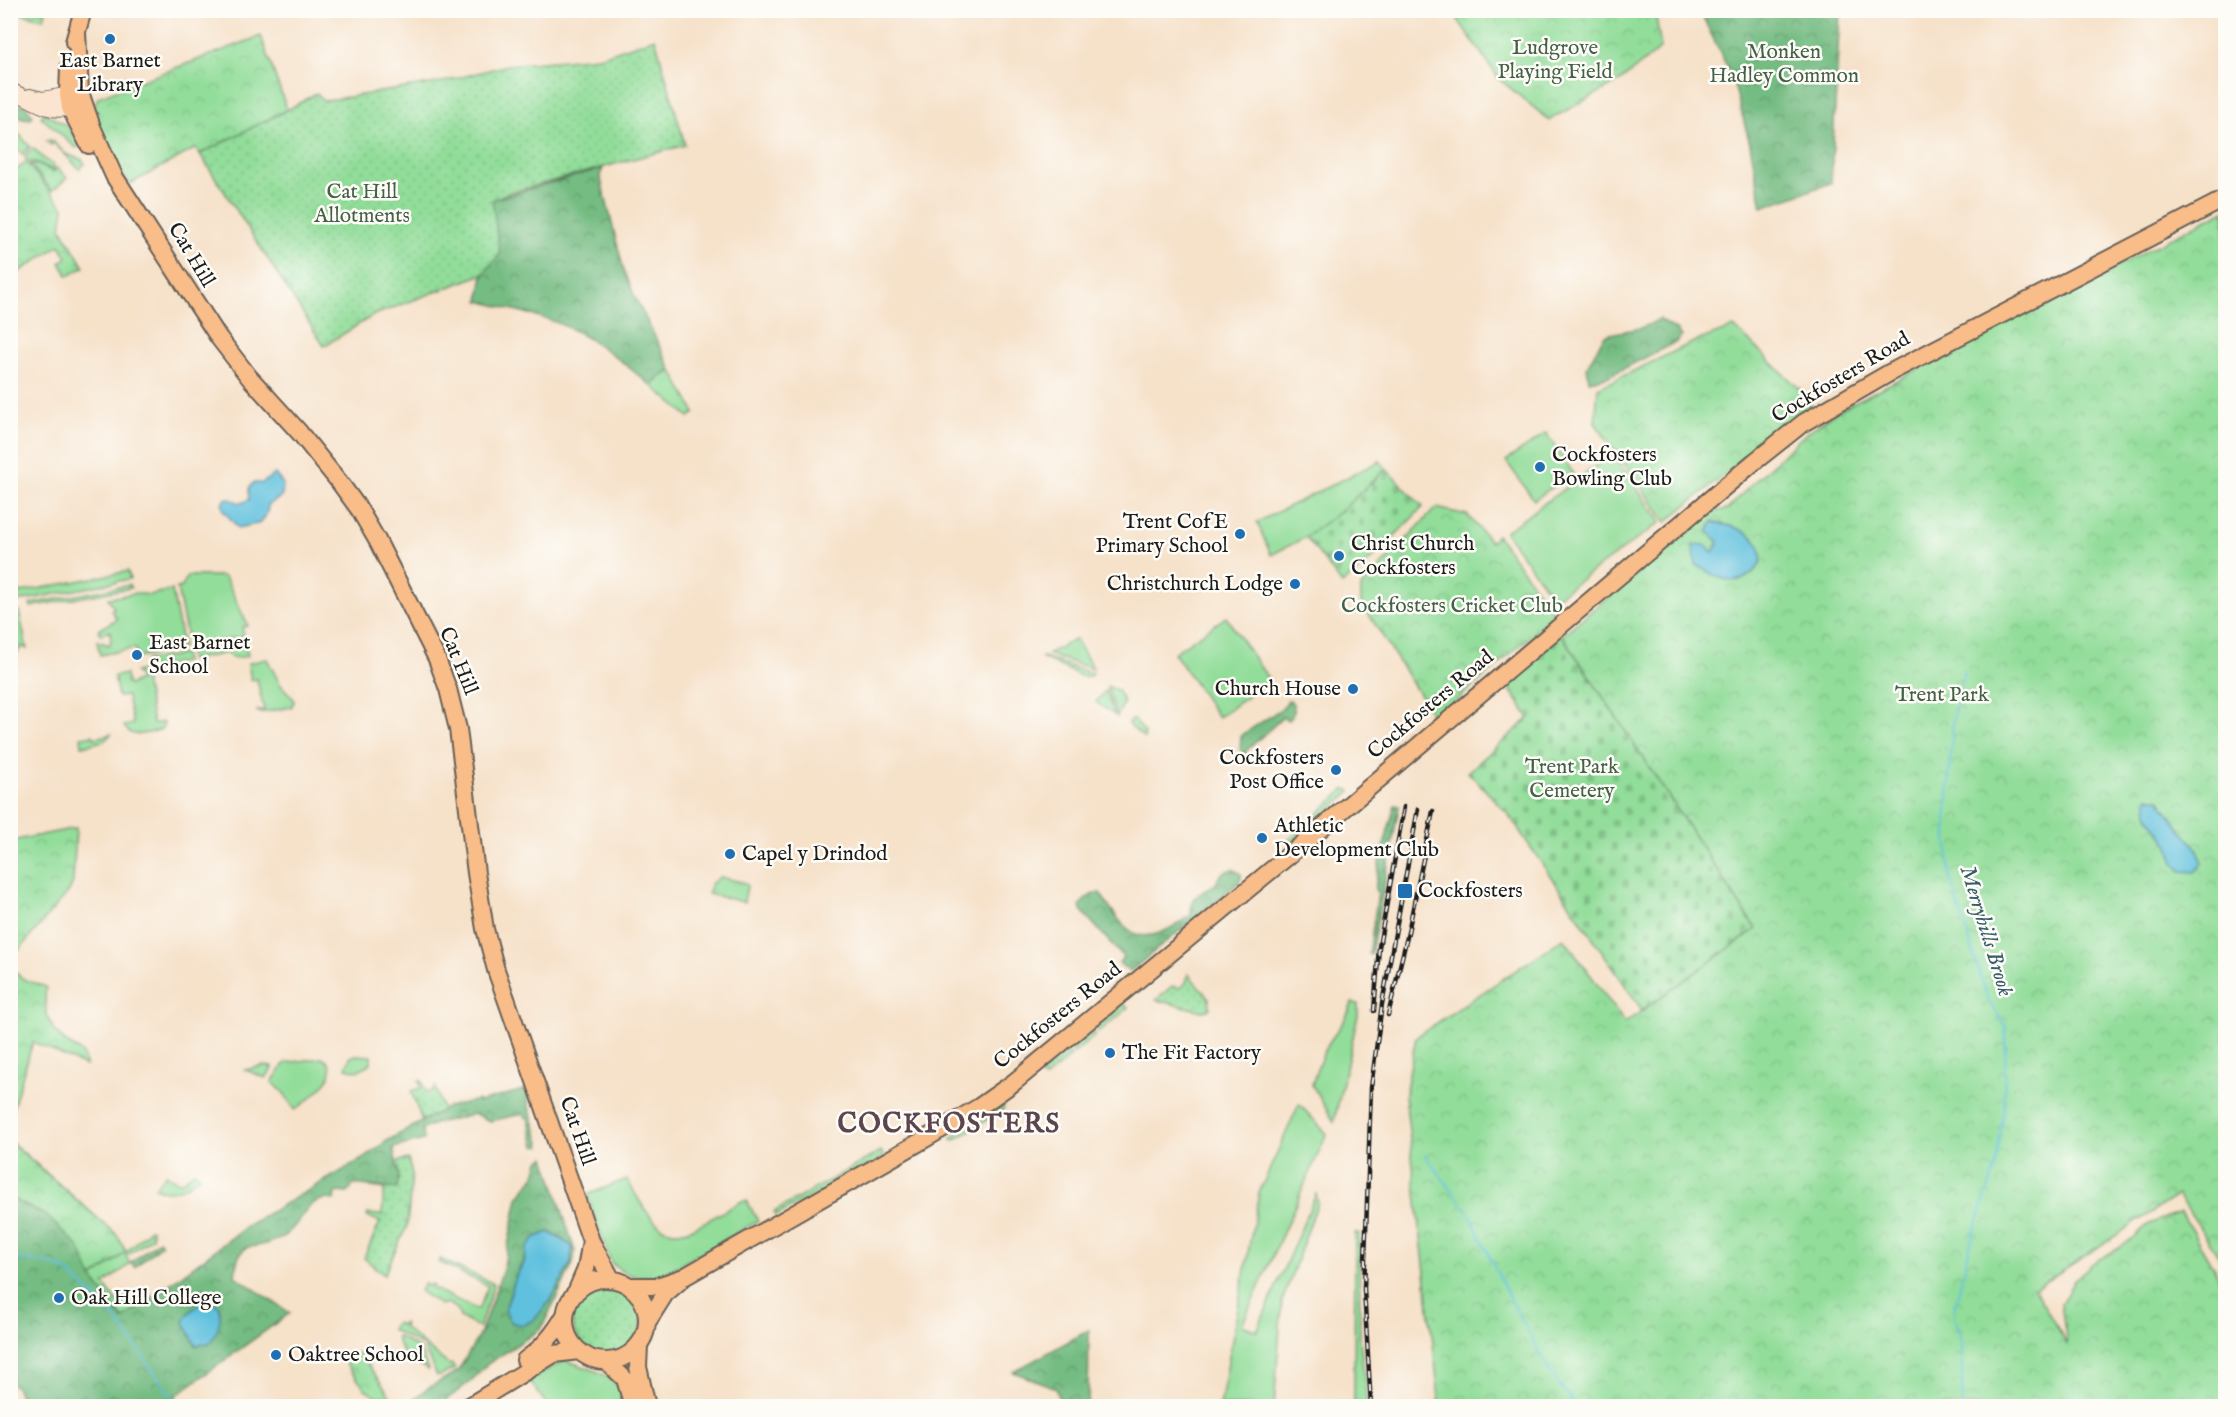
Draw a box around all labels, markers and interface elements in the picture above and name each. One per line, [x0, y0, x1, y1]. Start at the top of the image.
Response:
marker: East Barnet Library [103, 32, 117, 46]
park label: Ludgrove Playing Field [1497, 35, 1613, 86]
park label: Monken Hadley Common [1709, 39, 1859, 90]
place label: East Barnet Library [59, 48, 161, 99]
park label: Cat Hill Allotments [313, 179, 410, 230]
street label: Cat Hill [161, 218, 221, 293]
street label: Cockfosters Road [1767, 326, 1916, 430]
place label: Cockfosters Bowling Club [1552, 442, 1672, 493]
marker: Cockfosters Bowling Club [1533, 460, 1547, 474]
place label: Trent CofE Primary School [1095, 509, 1228, 560]
marker: Trent CofE Primary School [1233, 527, 1247, 541]
place label: Christ Church Cockfosters [1351, 531, 1475, 582]
marker: Christ Church Cockfosters [1332, 549, 1346, 563]
place label: Christchurch Lodge [1107, 571, 1283, 598]
marker: Christchurch Lodge [1288, 577, 1302, 591]
park label: Cockfosters Cricket Club [1341, 593, 1563, 620]
street label: Cat Hill [432, 623, 484, 699]
place label: East Barnet School [149, 630, 251, 681]
street label: Cockfosters Road [1362, 644, 1500, 766]
marker: East Barnet School [130, 648, 144, 662]
place label: Church House [1215, 676, 1341, 703]
marker: Church House [1346, 682, 1360, 696]
park label: Trent Park [1895, 682, 1990, 709]
place label: Cockfosters Post Office [1219, 745, 1324, 796]
park label: Trent Park Cemetery [1525, 754, 1620, 805]
marker: Cockfosters Post Office [1329, 763, 1343, 777]
place label: Athletic Development Club [1273, 813, 1439, 864]
marker: Athletic Development Club [1255, 831, 1269, 845]
place label: Capel y Drindod [742, 841, 888, 868]
marker: Capel y Drindod [723, 847, 737, 861]
water label: Merryhills Brook [1953, 862, 2019, 1000]
place label: Cockfosters [1418, 878, 1523, 905]
marker: Cockfosters [1396, 882, 1414, 900]
street label: Cockfosters Road [989, 956, 1128, 1076]
place label: The Fit Factory [1122, 1040, 1262, 1067]
marker: The Fit Factory [1103, 1046, 1117, 1060]
street label: Cat Hill [553, 1093, 601, 1169]
district label: COCKFOSTERS [838, 1108, 1060, 1142]
place label: Oak Hill College [71, 1285, 222, 1312]
marker: Oak Hill College [52, 1291, 66, 1305]
place label: Oaktree School [288, 1342, 424, 1369]
marker: Oaktree School [269, 1348, 283, 1362]

